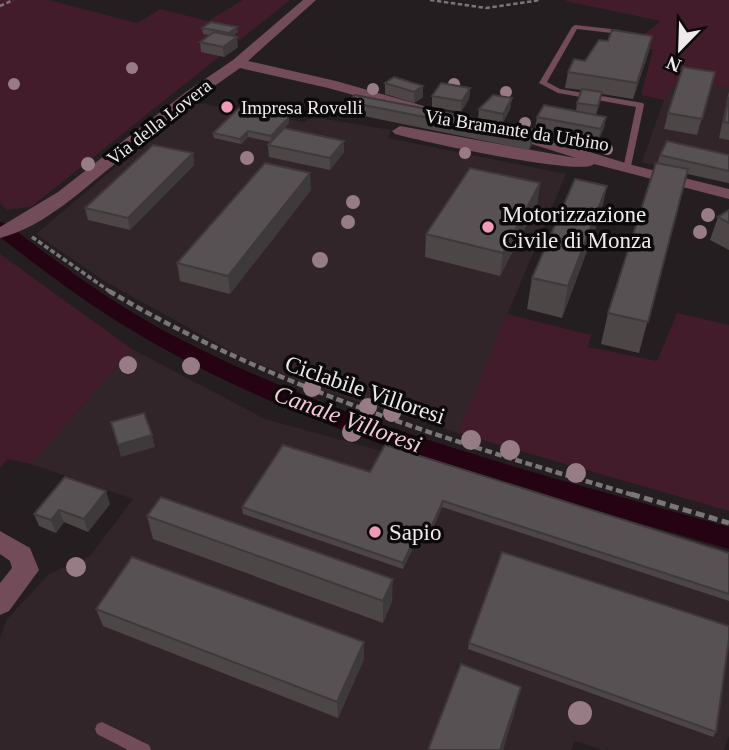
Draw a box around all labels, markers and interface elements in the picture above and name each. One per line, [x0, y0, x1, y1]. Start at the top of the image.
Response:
north arrow [645, 14, 715, 84]
text: N [663, 52, 684, 77]
street label: Via della Lovera [103, 74, 216, 169]
place label: Impresa Rovelli [241, 97, 363, 118]
marker: Impresa Rovelli [219, 99, 235, 115]
street label: Via Bramante da Urbino [423, 105, 611, 155]
place label: Motorizzazione Civile di Monza [502, 202, 651, 253]
marker: Motorizzazione Civile di Monza [480, 219, 496, 235]
street label: Ciclabile Villoresi [282, 351, 448, 429]
water label: Canale Villoresi [271, 380, 425, 458]
place label: Sapio [389, 520, 441, 545]
marker: Sapio [367, 524, 383, 540]

